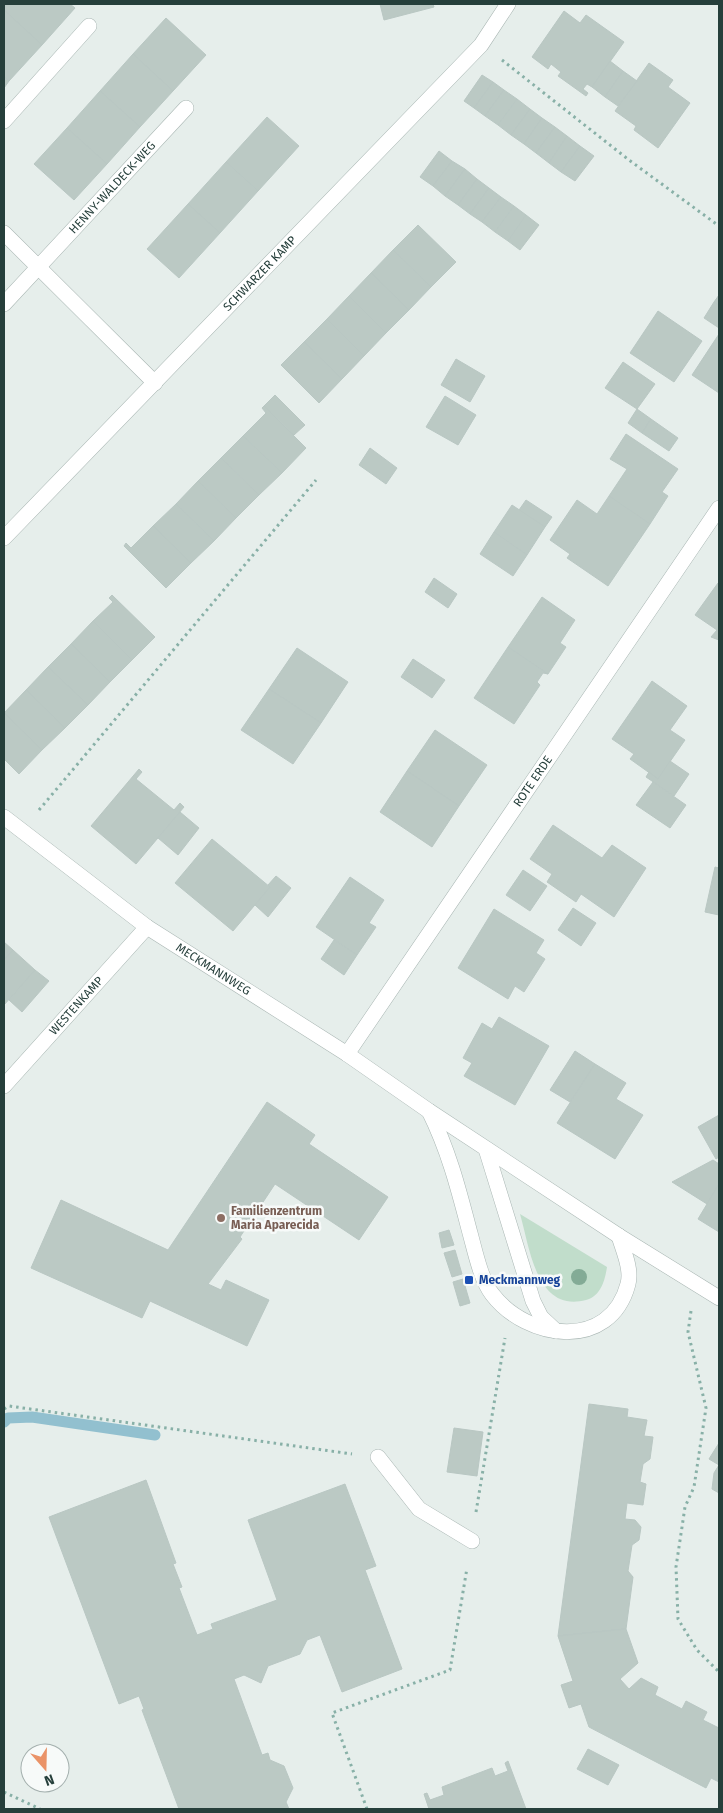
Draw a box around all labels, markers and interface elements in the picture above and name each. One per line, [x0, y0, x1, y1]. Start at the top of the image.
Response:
street label: HENNY-WALDECK-WEG [66, 139, 158, 236]
street label: SCHWARZER KAMP [220, 233, 299, 314]
street label: ROTE ERDE [510, 753, 555, 809]
street label: MECKMANNWEG [173, 940, 253, 998]
street label: WESTENKAMP [46, 974, 106, 1038]
place label: Familienzentrum Maria Aparecida [231, 1204, 322, 1232]
marker: Familienzentrum Maria Aparecida [215, 1212, 227, 1224]
place label: Meckmannweg [479, 1273, 561, 1287]
marker: Meckmannweg [463, 1274, 475, 1286]
north arrow [20, 1743, 70, 1793]
text: N [42, 1770, 57, 1789]

